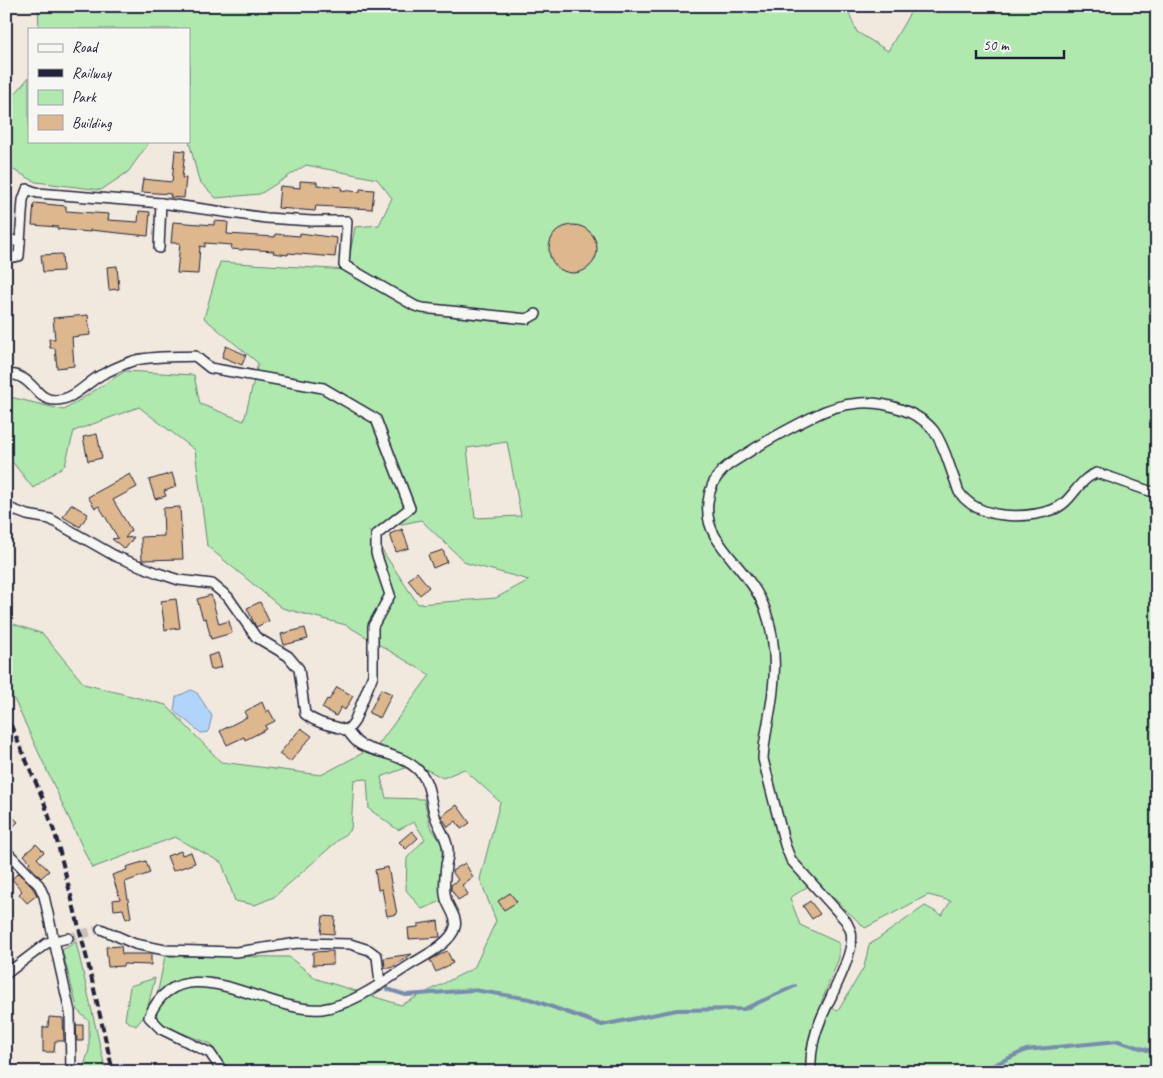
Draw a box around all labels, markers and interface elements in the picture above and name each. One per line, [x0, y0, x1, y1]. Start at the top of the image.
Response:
legend [28, 28, 190, 142]
scale bar [976, 28, 1063, 60]
text: 50 m [983, 36, 1010, 55]
text: Road [72, 38, 99, 57]
text: Railway [72, 64, 113, 83]
text: Park [72, 88, 97, 107]
text: Building [72, 114, 112, 133]

